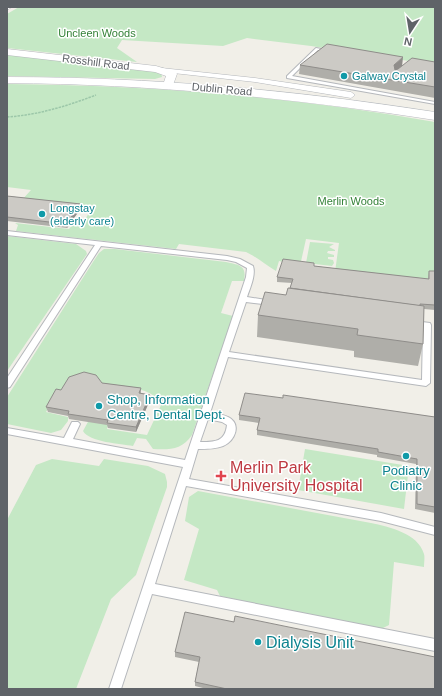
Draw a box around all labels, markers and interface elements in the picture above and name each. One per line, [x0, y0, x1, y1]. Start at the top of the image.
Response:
north arrow [390, 12, 430, 52]
park label: Uncleen Woods [58, 27, 136, 39]
text: N [403, 35, 413, 48]
street label: Rosshill Road [62, 52, 130, 72]
place label: Galway Crystal [352, 70, 426, 82]
marker: Galway Crystal [339, 71, 349, 81]
street label: Dublin Road [191, 80, 253, 98]
park label: Merlin Woods [317, 195, 385, 207]
place label: Longstay (elderly care) [50, 202, 114, 227]
marker: Longstay (elderly care) [37, 209, 47, 219]
place label: Shop, Information Centre, Dental Dept. [107, 392, 226, 422]
marker: Shop, Information Centre, Dental Dept. [94, 401, 104, 411]
marker: Podiatry Clinic [401, 451, 411, 461]
place label: Merlin Park University Hospital [230, 459, 362, 494]
place label: Podiatry Clinic [382, 463, 430, 493]
marker: Merlin Park University Hospital [215, 470, 227, 482]
place label: Dialysis Unit [266, 634, 355, 651]
marker: Dialysis Unit [253, 637, 263, 647]

